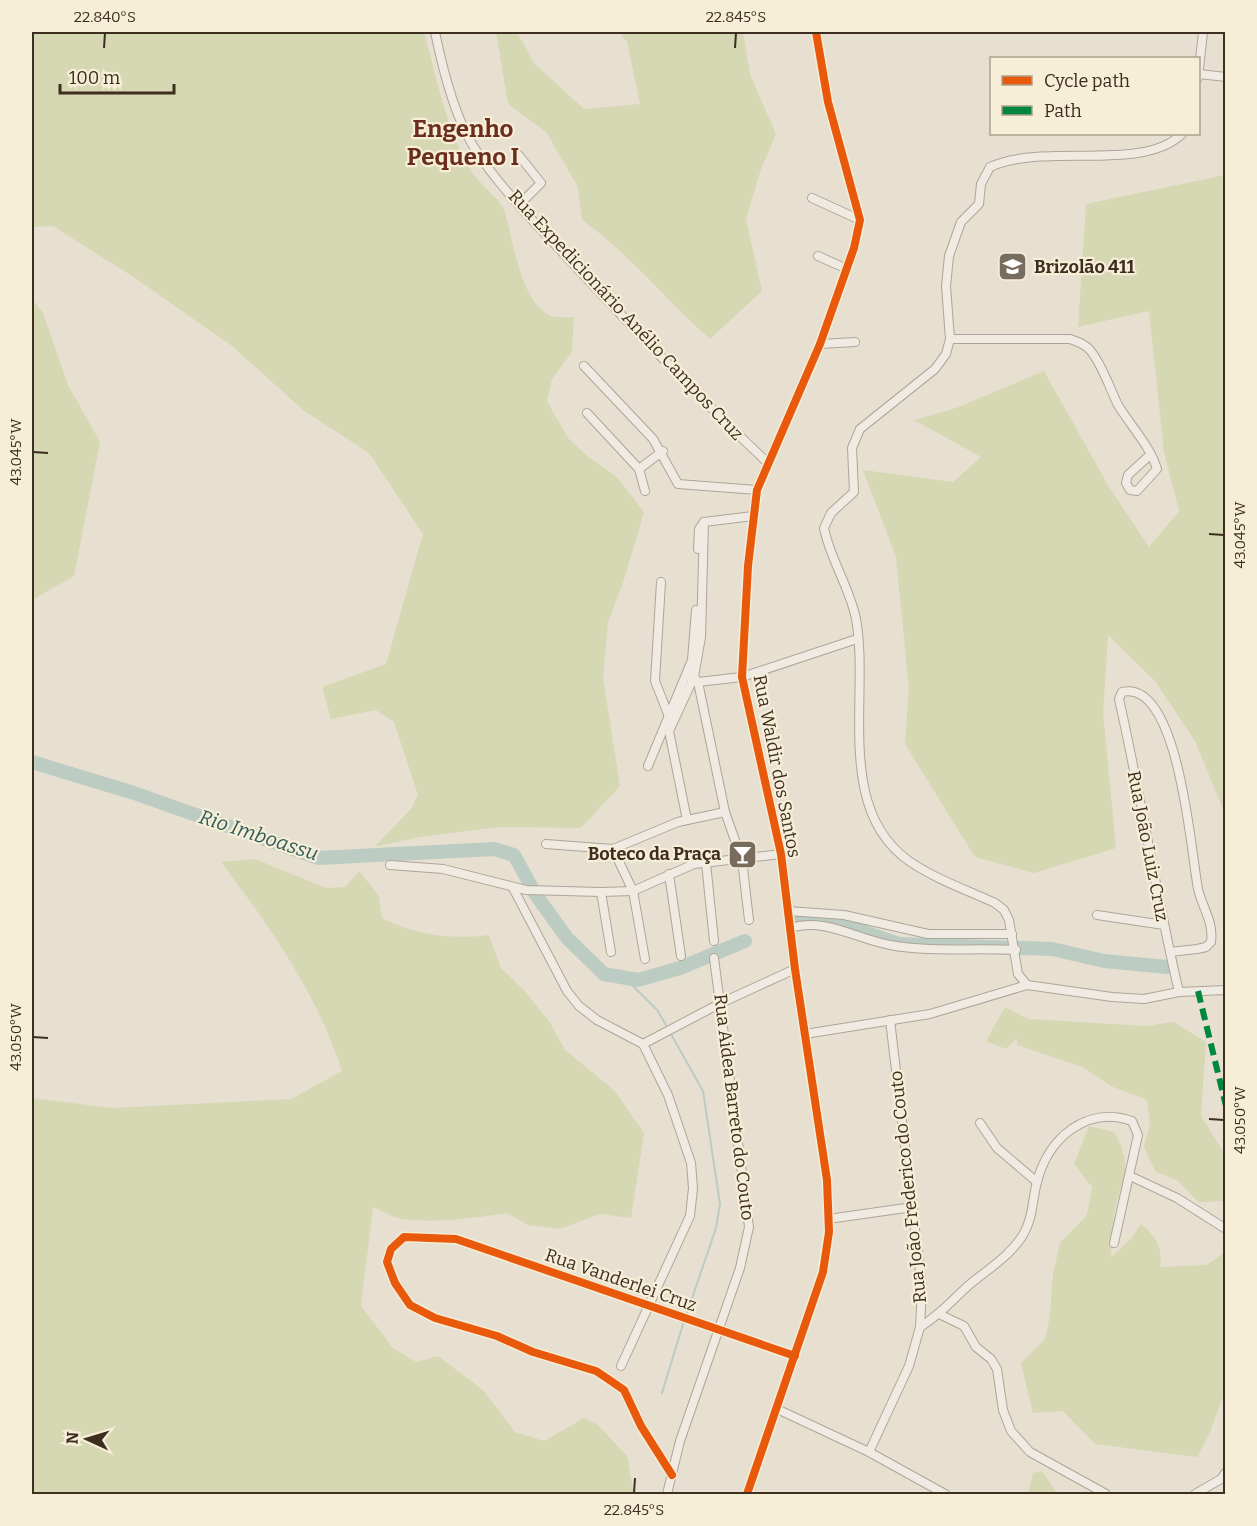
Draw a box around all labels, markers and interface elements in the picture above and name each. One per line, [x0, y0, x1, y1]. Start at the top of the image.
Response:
text: 22.840°S [74, 8, 136, 26]
text: 22.845°S [706, 8, 766, 26]
scale bar [60, 57, 174, 95]
legend [990, 57, 1200, 135]
text: 100 m [69, 67, 120, 89]
text: Cycle path [1044, 70, 1130, 92]
text: Path [1044, 100, 1082, 122]
district label: Engenho Pequeno I [407, 115, 519, 171]
street label: Rua Expedicionário Anélio Campos Cruz [504, 185, 748, 445]
school or university icon: Brizolão 411 [997, 251, 1029, 283]
place label: Brizolão 411 [1034, 256, 1135, 278]
text: 43.045°W [7, 418, 25, 486]
text: 43.045°W [1231, 501, 1249, 569]
street label: Rua Waldir dos Santos [748, 673, 806, 859]
street label: Rua João Luiz Cruz [1123, 769, 1173, 923]
water label: Rio Imboassu [196, 804, 322, 866]
bar icon: Boteco da Praça [726, 838, 758, 870]
place label: Boteco da Praça [588, 843, 721, 865]
street label: Rua Aidea Barreto do Couto [709, 992, 759, 1222]
text: 43.050°W [7, 1002, 25, 1071]
street label: Rua João Frederico do Couto [885, 1070, 931, 1304]
text: 43.050°W [1231, 1085, 1249, 1154]
street label: Rua Vanderlei Cruz [542, 1244, 700, 1316]
north arrow [57, 1409, 117, 1469]
text: N [63, 1431, 82, 1445]
text: 22.845°S [604, 1501, 664, 1519]

